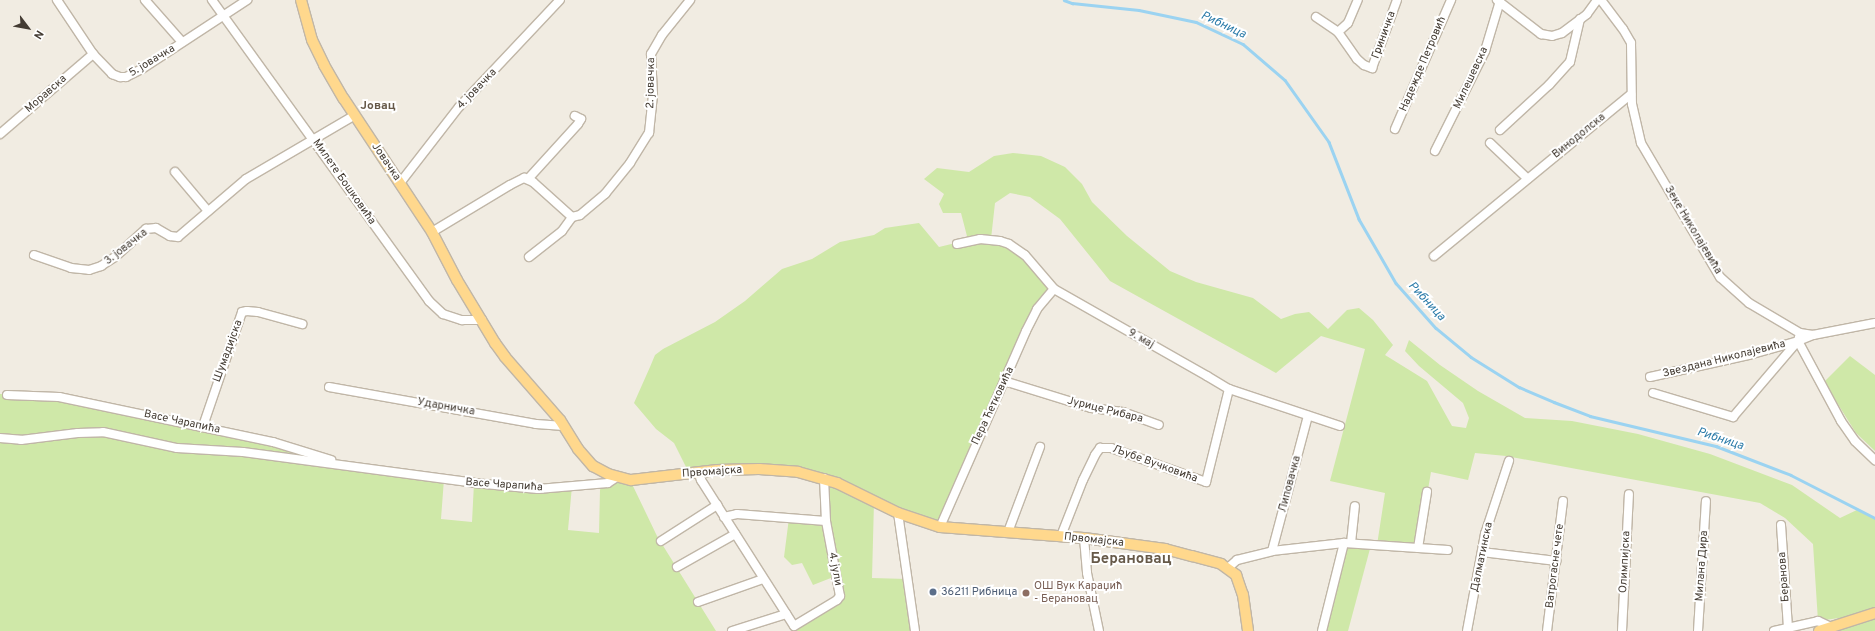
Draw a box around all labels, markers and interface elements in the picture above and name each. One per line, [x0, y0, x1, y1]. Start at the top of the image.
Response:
north arrow [8, 8, 48, 48]
water label: Рибница [1198, 9, 1248, 43]
street label: Гриничка [1369, 9, 1399, 61]
street label: Надежде Петровић [1397, 15, 1449, 113]
text: N [30, 27, 46, 41]
street label: 5. јовачка [127, 42, 177, 80]
street label: Милешевска [1451, 45, 1491, 111]
street label: 2. јовачка [644, 57, 658, 109]
street label: 4. јовачка [454, 66, 500, 112]
street label: Моравска [22, 72, 70, 116]
district label: Јовац [360, 100, 396, 114]
street label: Винодолска [1550, 111, 1608, 161]
street label: Милете Бошковића [310, 137, 378, 227]
street label: Јовачка [369, 141, 403, 183]
street label: Зеке Николајевића [1661, 183, 1725, 277]
street label: 3. јовачка [102, 226, 150, 268]
water label: Рибница [1404, 280, 1448, 324]
street label: Шумадијска [211, 318, 245, 384]
street label: 9. мај [1126, 326, 1156, 352]
street label: Звездана Николајевића [1661, 337, 1787, 381]
street label: Пера Ћетковића [969, 365, 1017, 447]
street label: Јурице Рибара [1066, 394, 1144, 426]
street label: Ударничка [416, 395, 476, 419]
street label: Васе Чарапића [143, 407, 221, 437]
water label: Рибница [1695, 426, 1745, 454]
street label: Љубе Вучковића [1111, 442, 1199, 486]
street label: Липовачка [1276, 454, 1304, 514]
street label: Првомајска [682, 463, 742, 481]
street label: Васе Чарапића [465, 476, 543, 494]
street label: Далматинска [1468, 521, 1496, 593]
street label: Ватрогасне чете [1543, 523, 1567, 609]
street label: Првомајска [1063, 530, 1125, 550]
street label: Милана Дира [1693, 530, 1711, 602]
street label: Олимпијска [1617, 531, 1633, 593]
street label: 4. јули [825, 551, 845, 587]
district label: Берановац [1090, 551, 1172, 569]
street label: Беранова [1776, 552, 1792, 602]
place label: ОШ Вук Караџић - Берановац [1034, 580, 1122, 606]
place label: 36211 Рибница [941, 585, 1017, 599]
marker: 36211 Рибница [928, 587, 938, 597]
marker: ОШ Вук Караџић - Берановац [1021, 588, 1031, 598]

